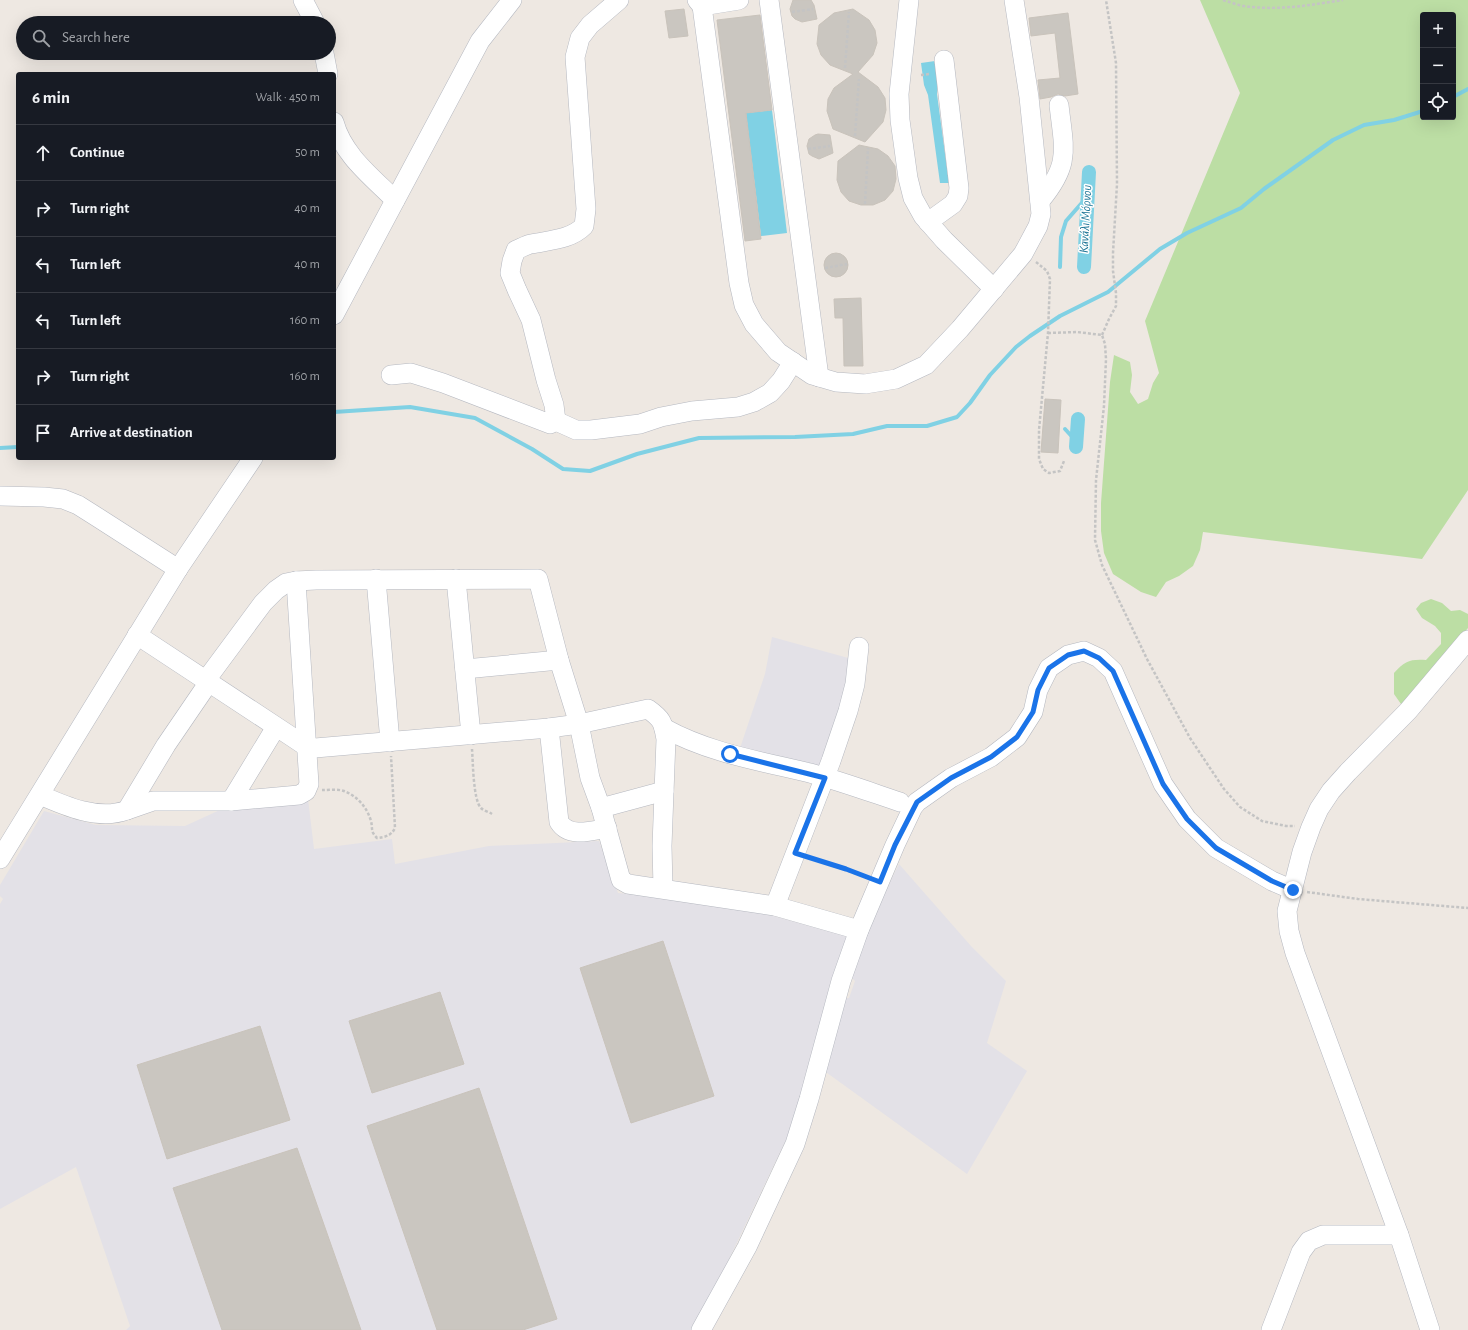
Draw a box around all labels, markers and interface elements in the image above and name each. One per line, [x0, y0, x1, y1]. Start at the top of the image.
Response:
map controls [1420, 12, 1456, 120]
button: + [1420, 12, 1456, 48]
search box [16, 16, 336, 60]
icon: search [30, 27, 52, 49]
text: Search here [62, 30, 130, 45]
button: − [1420, 48, 1456, 84]
button: locate [1420, 84, 1456, 120]
text: 6 min [32, 89, 70, 106]
text: Walk · 450 m [256, 91, 320, 104]
icon: ahead [32, 142, 54, 164]
text: Continue [70, 145, 125, 160]
text: 50 m [295, 146, 320, 159]
water label: Κανάλι Μόρνου [1078, 184, 1094, 253]
icon: right [32, 198, 54, 220]
text: Turn right [70, 201, 129, 216]
text: 40 m [294, 202, 320, 215]
icon: left [32, 254, 54, 276]
text: Turn left [70, 257, 121, 272]
text: 40 m [294, 258, 320, 271]
icon: left [32, 310, 54, 332]
text: Turn left [70, 313, 121, 328]
text: 160 m [290, 314, 320, 327]
icon: right [32, 366, 54, 388]
text: Turn right [70, 369, 129, 384]
text: 160 m [290, 370, 320, 383]
icon: arrive [32, 422, 54, 444]
text: Arrive at destination [70, 425, 193, 440]
route start [721, 745, 739, 763]
route end [1284, 881, 1302, 899]

